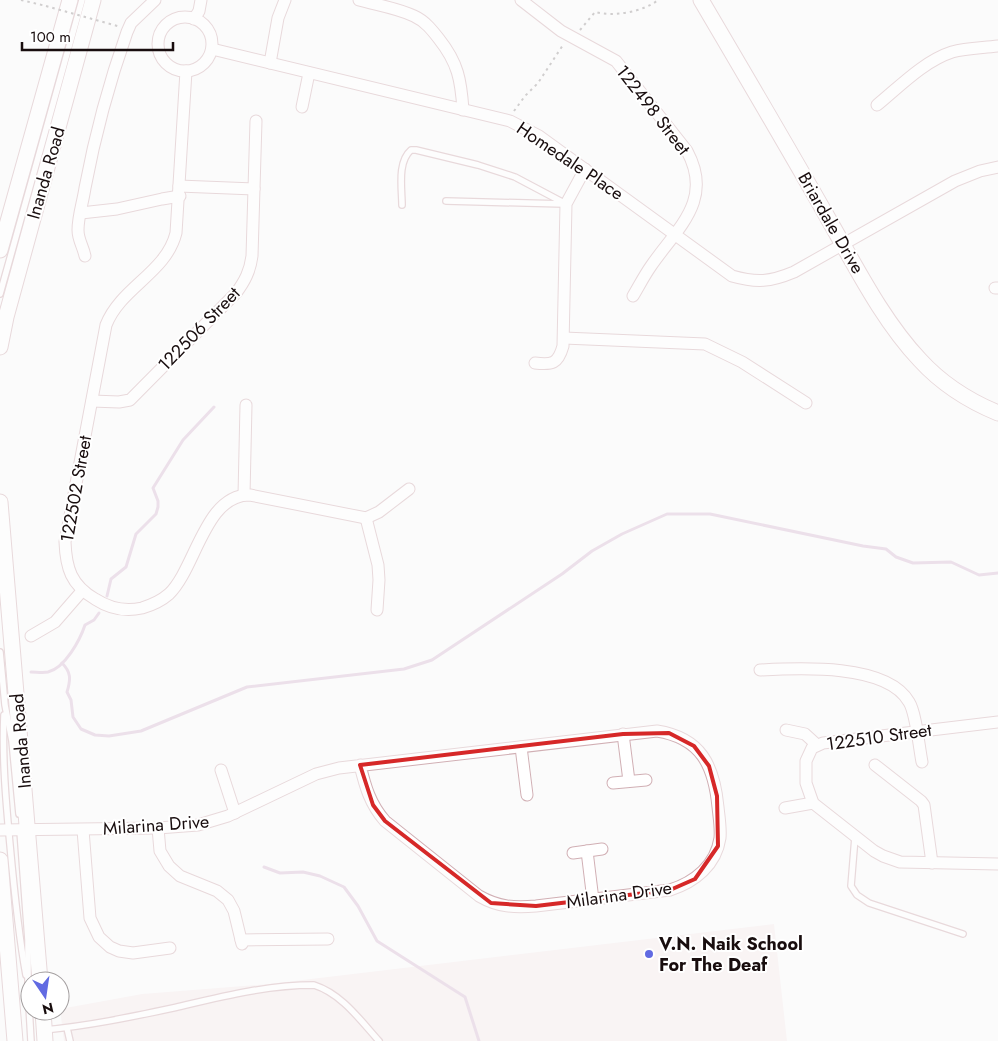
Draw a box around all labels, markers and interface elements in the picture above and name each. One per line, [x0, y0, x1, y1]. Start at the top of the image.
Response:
scale bar [22, 20, 174, 52]
text: 100 m [30, 26, 71, 48]
street label: 122498 Street [610, 60, 697, 161]
street label: Homedale Place [511, 115, 629, 207]
street label: Inanda Road [20, 124, 72, 222]
street label: Briardale Drive [791, 167, 871, 279]
street label: 122506 Street [152, 281, 246, 377]
street label: 122502 Street [54, 433, 98, 545]
street label: Inanda Road [4, 692, 38, 790]
street label: 122510 Street [825, 717, 934, 757]
street label: Milarina Drive [102, 808, 210, 842]
street label: Milarina Drive [564, 875, 674, 915]
place label: V.N. Naik School For The Deaf [658, 931, 803, 978]
marker: V.N. Naik School For The Deaf [643, 948, 655, 960]
north arrow [20, 971, 70, 1021]
text: N [40, 998, 56, 1020]

